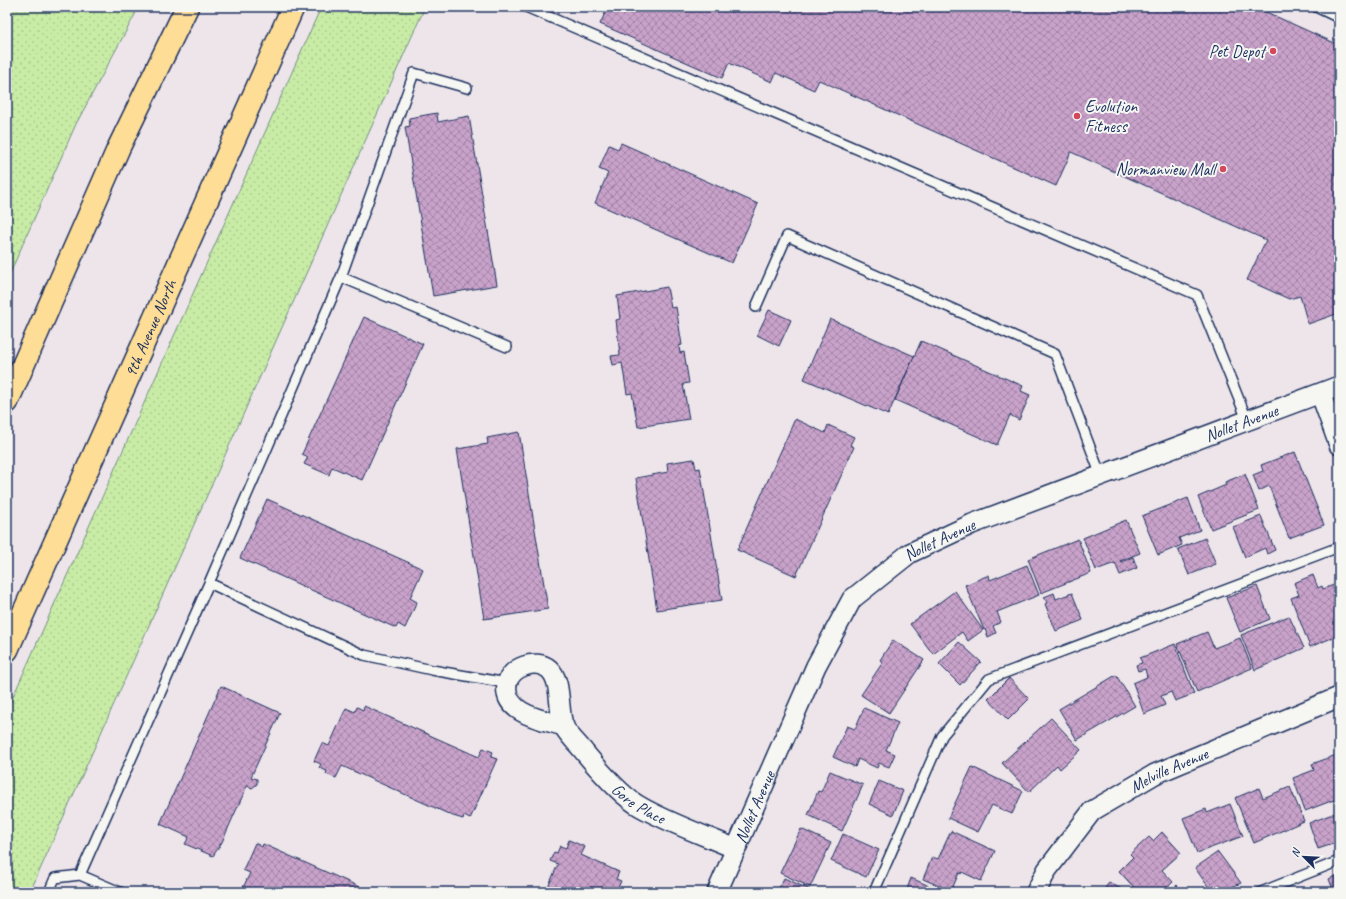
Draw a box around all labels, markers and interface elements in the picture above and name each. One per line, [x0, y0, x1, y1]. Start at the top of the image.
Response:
place label: Pet Depot [1209, 41, 1267, 62]
marker: Pet Depot [1268, 46, 1278, 56]
place label: Evolution Fitness [1085, 96, 1138, 137]
marker: Evolution Fitness [1072, 111, 1082, 121]
place label: Normanview Mall [1116, 159, 1218, 180]
marker: Normanview Mall [1218, 164, 1228, 174]
street label: 9th Avenue North [119, 275, 181, 380]
street label: Nollet Avenue [1202, 399, 1282, 446]
street label: Nollet Avenue [899, 513, 980, 565]
street label: Melville Avenue [1126, 742, 1212, 797]
street label: Nollet Avenue [729, 766, 780, 846]
street label: Gore Place [607, 779, 670, 829]
north arrow [1284, 837, 1324, 877]
text: N [1287, 845, 1304, 859]

